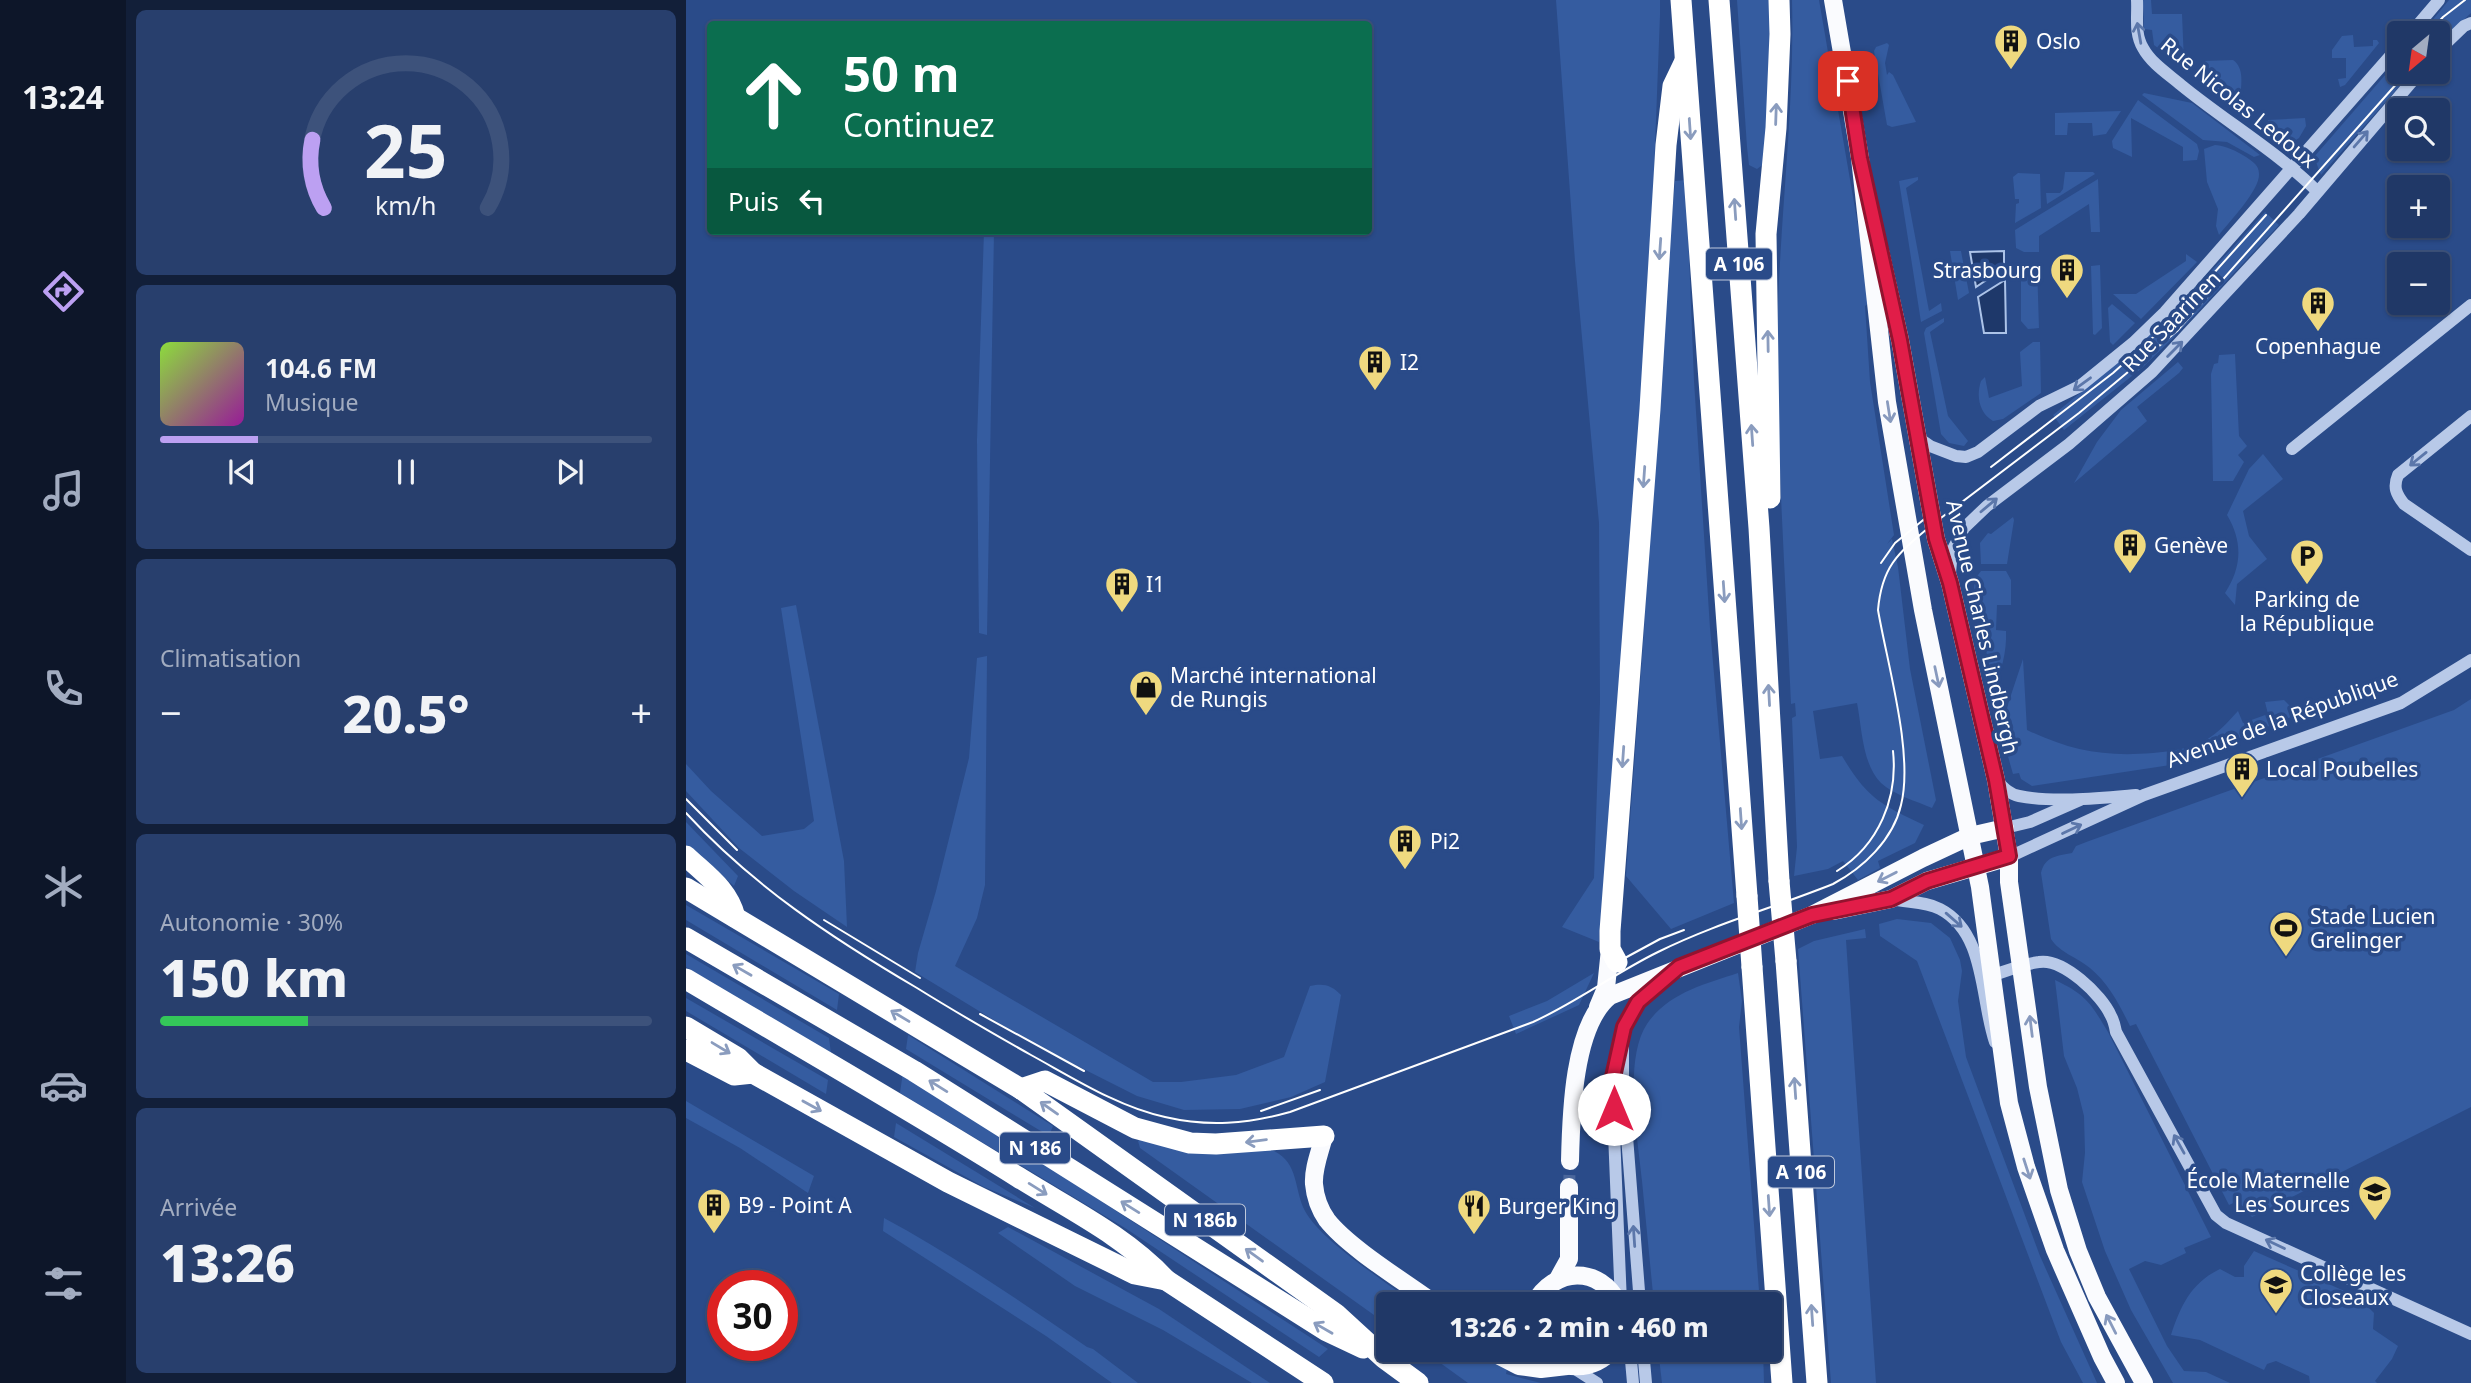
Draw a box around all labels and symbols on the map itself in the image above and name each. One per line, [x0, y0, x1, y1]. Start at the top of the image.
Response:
north arrow [2387, 21, 2450, 84]
building icon: Oslo [1992, 22, 2030, 71]
one-way arrow [2132, 22, 2145, 45]
place label: Oslo [2036, 27, 2081, 55]
street label: Rue Nicolas Ledoux [2155, 30, 2323, 174]
pin [1818, 51, 1878, 111]
one-way arrow [1770, 103, 1783, 126]
one-way arrow [1684, 117, 1697, 140]
one-way arrow [2353, 131, 2369, 149]
one-way arrow [1728, 198, 1741, 220]
one-way arrow [1653, 237, 1666, 259]
road number: A 106 [1706, 248, 1772, 280]
building icon: Strasbourg [2048, 251, 2086, 300]
place label: Strasbourg [1933, 256, 2042, 284]
street label: Rue Saarinen [2116, 264, 2226, 378]
building icon: Copenhague [2299, 284, 2337, 333]
one-way arrow [1761, 330, 1775, 353]
place label: Copenhague [2255, 332, 2381, 360]
one-way arrow [2166, 341, 2183, 358]
building icon: I2 [1356, 343, 1394, 392]
place label: I2 [1400, 348, 1419, 376]
one-way arrow [2073, 376, 2092, 391]
one-way arrow [1883, 400, 1896, 423]
one-way arrow [1745, 425, 1758, 447]
one-way arrow [2409, 451, 2427, 466]
one-way arrow [1638, 465, 1651, 488]
street label: Avenue Charles Lindbergh [1940, 497, 2026, 757]
one-way arrow [1980, 497, 1998, 513]
building icon: Genève [2111, 526, 2149, 575]
place label: Genève [2154, 531, 2228, 559]
parking icon: Parking de la République [2288, 537, 2326, 586]
building icon: I1 [1103, 565, 1141, 614]
place label: I1 [1146, 570, 1165, 598]
one-way arrow [1718, 580, 1731, 603]
place label: Parking de la République [2240, 585, 2374, 637]
place label: Marché international de Rungis [1170, 661, 1377, 713]
street label: Avenue de la République [2162, 664, 2402, 774]
one-way arrow [1931, 665, 1945, 688]
shop icon: Marché international de Rungis [1127, 668, 1165, 717]
one-way arrow [1762, 683, 1775, 706]
one-way arrow [1616, 745, 1629, 767]
building icon: Local Poubelles [2223, 750, 2261, 799]
place label: Local Poubelles [2266, 755, 2418, 783]
one-way arrow [1735, 807, 1748, 830]
building icon: Pi2 [1386, 822, 1424, 871]
one-way arrow [2060, 822, 2082, 835]
place label: Pi2 [1430, 827, 1460, 855]
one-way arrow [1877, 870, 1898, 884]
place label: Stade Lucien Grelinger [2310, 902, 2435, 954]
sports icon: Stade Lucien Grelinger [2267, 909, 2305, 958]
one-way arrow [1945, 912, 1963, 928]
one-way arrow [732, 963, 752, 977]
one-way arrow [890, 1009, 910, 1023]
one-way arrow [2024, 1016, 2037, 1038]
one-way arrow [710, 1042, 731, 1055]
position arrow [1577, 1072, 1651, 1146]
one-way arrow [1788, 1077, 1801, 1100]
one-way arrow [928, 1079, 948, 1093]
one-way arrow [802, 1099, 822, 1113]
one-way arrow [1040, 1101, 1059, 1116]
road number: N 186 [1000, 1132, 1070, 1164]
one-way arrow [1245, 1134, 1268, 1147]
one-way arrow [2172, 1135, 2186, 1155]
road number: A 106 [1768, 1156, 1834, 1188]
one-way arrow [2022, 1158, 2034, 1180]
place label: École Maternelle Les Sources [2186, 1166, 2350, 1218]
school or university icon: École Maternelle Les Sources [2356, 1173, 2394, 1222]
one-way arrow [1027, 1183, 1047, 1197]
building icon: B9 - Point A [695, 1186, 733, 1235]
restaurant icon: Burger King [1455, 1187, 1493, 1236]
place label: B9 - Point A [738, 1191, 852, 1219]
place label: Burger King [1498, 1192, 1616, 1220]
one-way arrow [1763, 1194, 1776, 1217]
one-way arrow [1121, 1200, 1141, 1214]
road number: N 186b [1165, 1204, 1245, 1236]
one-way arrow [1628, 1224, 1641, 1247]
one-way arrow [2265, 1237, 2287, 1250]
one-way arrow [1245, 1248, 1264, 1263]
place label: Collège les Closeaux [2300, 1259, 2406, 1311]
school or university icon: Collège les Closeaux [2257, 1266, 2295, 1315]
speed limit sign: 30 [707, 1270, 798, 1361]
one-way arrow [1805, 1304, 1818, 1327]
one-way arrow [2103, 1314, 2117, 1335]
one-way arrow [1313, 1321, 1334, 1334]

